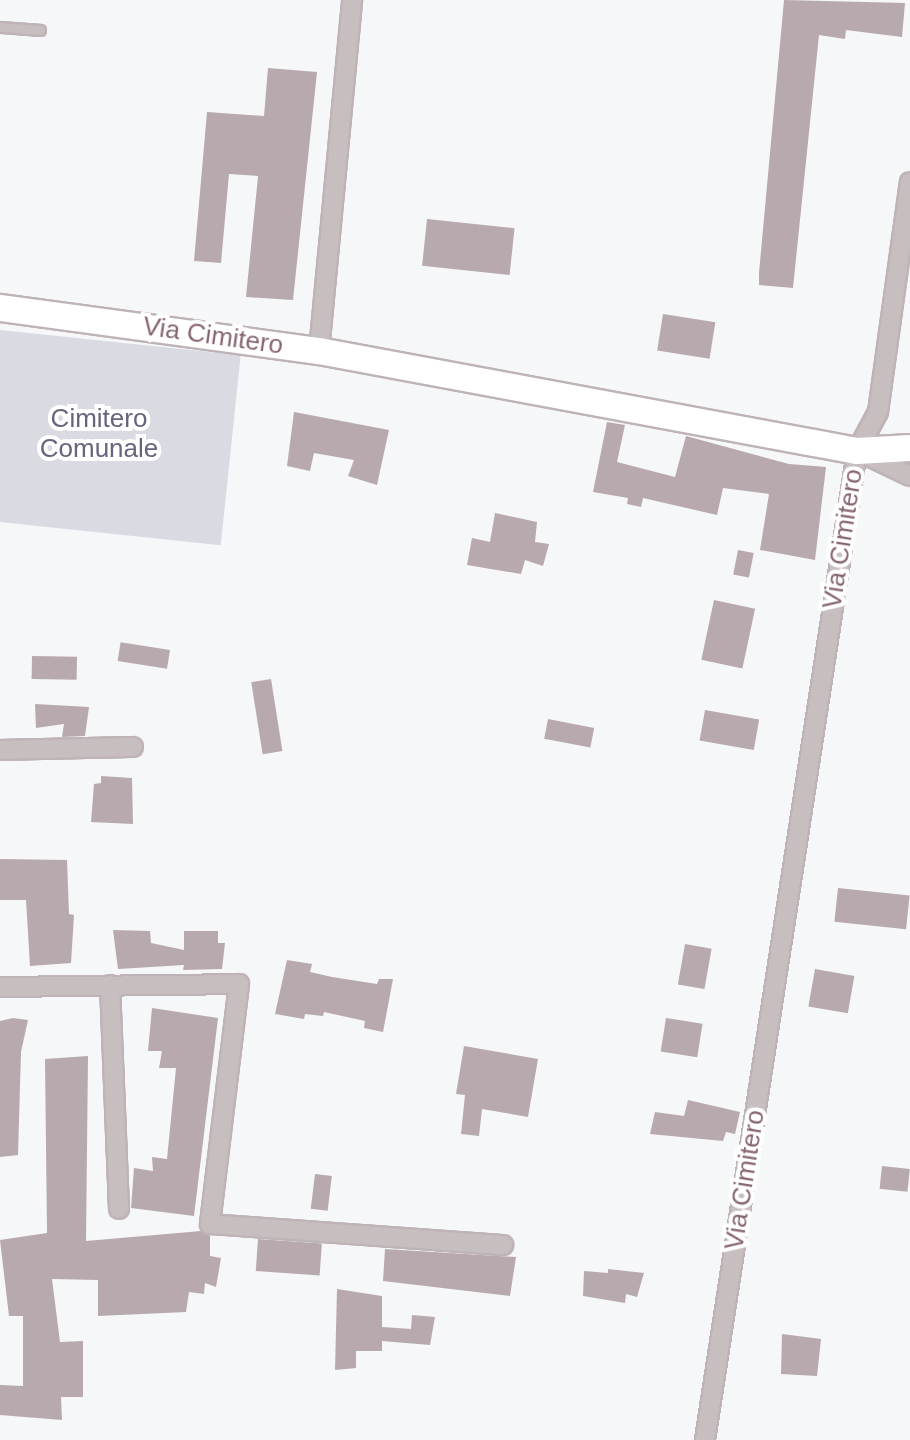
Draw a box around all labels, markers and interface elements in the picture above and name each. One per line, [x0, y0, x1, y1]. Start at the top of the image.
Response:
street label: Via Cimitero [141, 311, 285, 361]
park label: Cimitero Comunale [40, 403, 158, 464]
street label: Via Cimitero [817, 467, 869, 611]
street label: Via Cimitero [719, 1108, 771, 1252]

